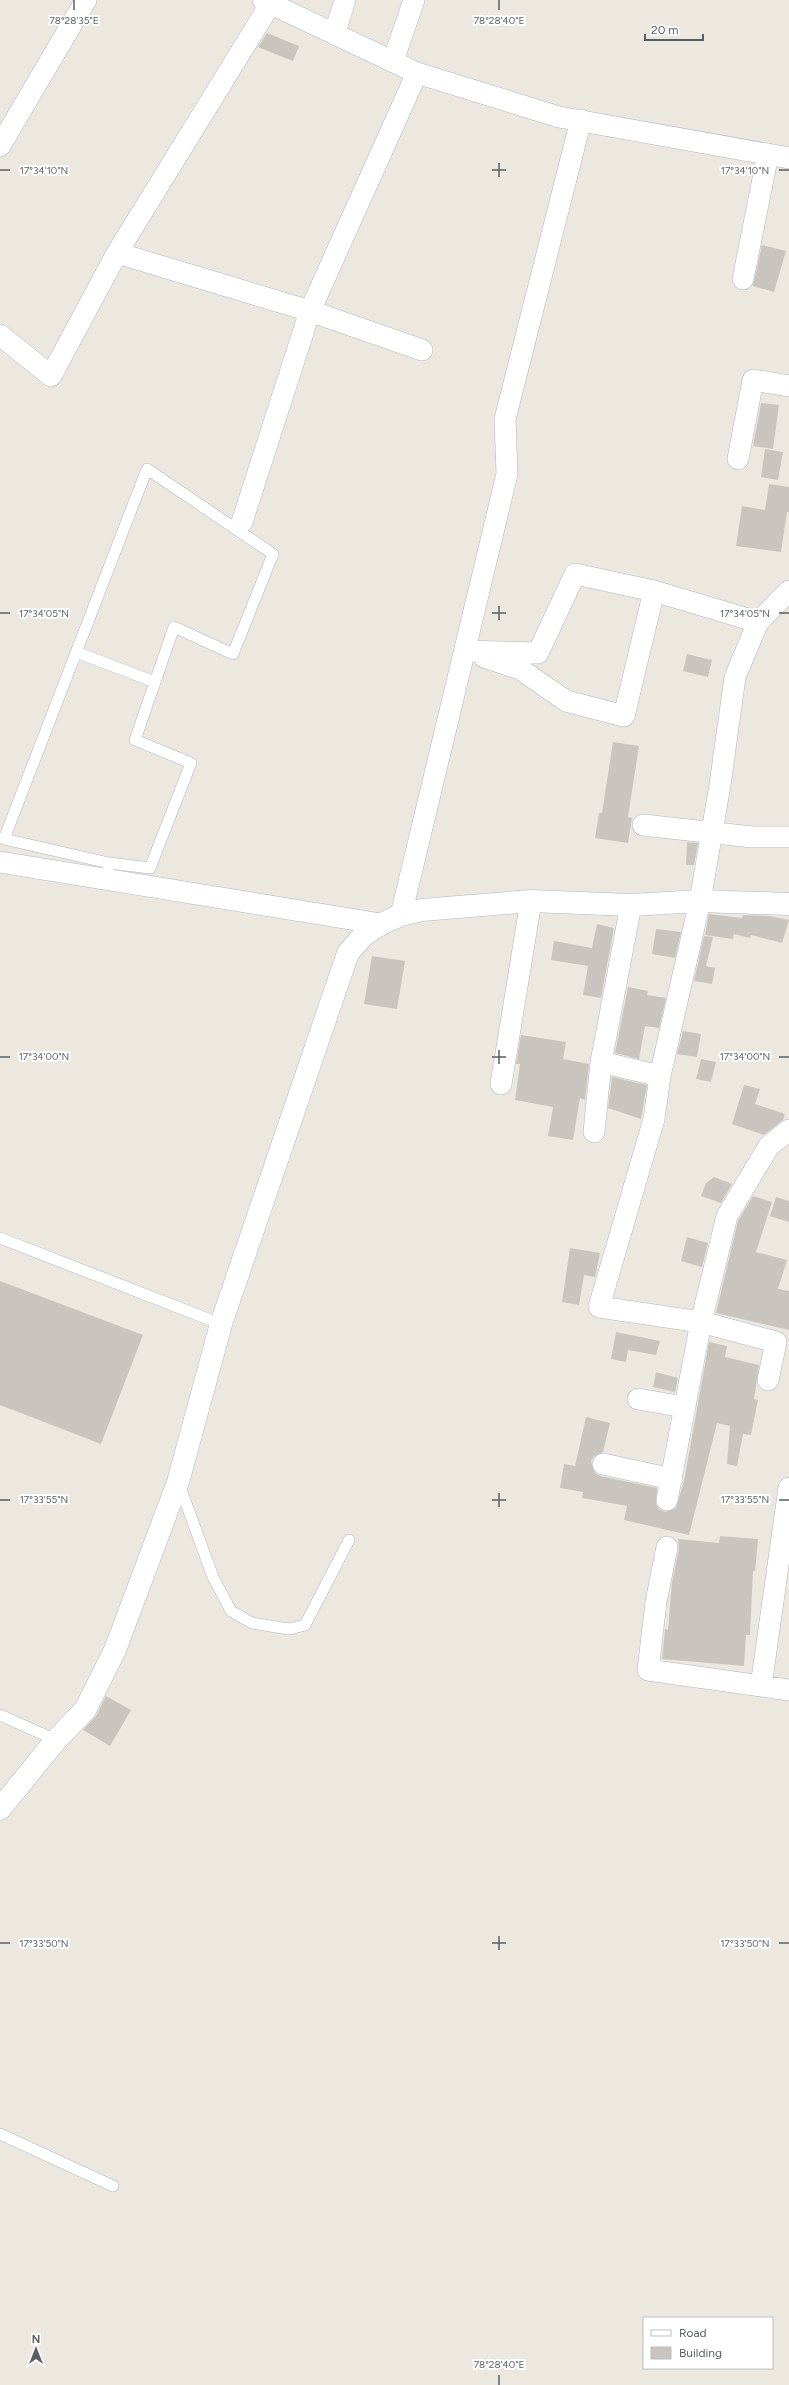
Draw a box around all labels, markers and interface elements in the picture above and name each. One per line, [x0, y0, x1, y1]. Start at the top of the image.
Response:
text: 78°28'35"E [49, 14, 99, 27]
text: 78°28'40"E [474, 14, 524, 27]
scale bar [645, 16, 703, 42]
text: 20 m [651, 23, 679, 37]
text: 17°34'10"N [20, 164, 68, 177]
text: 17°34'10"N [721, 164, 769, 177]
text: 17°34'05"N [19, 607, 69, 620]
text: 17°34'05"N [720, 607, 770, 620]
text: 17°34'00"N [19, 1050, 69, 1063]
text: 17°34'00"N [720, 1050, 770, 1063]
text: 17°33'55"N [20, 1493, 68, 1506]
text: 17°33'55"N [721, 1493, 769, 1506]
text: 17°33'50"N [19, 1937, 69, 1950]
text: 17°33'50"N [720, 1937, 770, 1950]
legend [643, 2317, 773, 2369]
text: Road [679, 2326, 707, 2340]
north arrow [16, 2329, 56, 2369]
text: N [32, 2333, 40, 2346]
text: Building [679, 2346, 722, 2360]
text: 78°28'40"E [474, 2358, 524, 2371]

